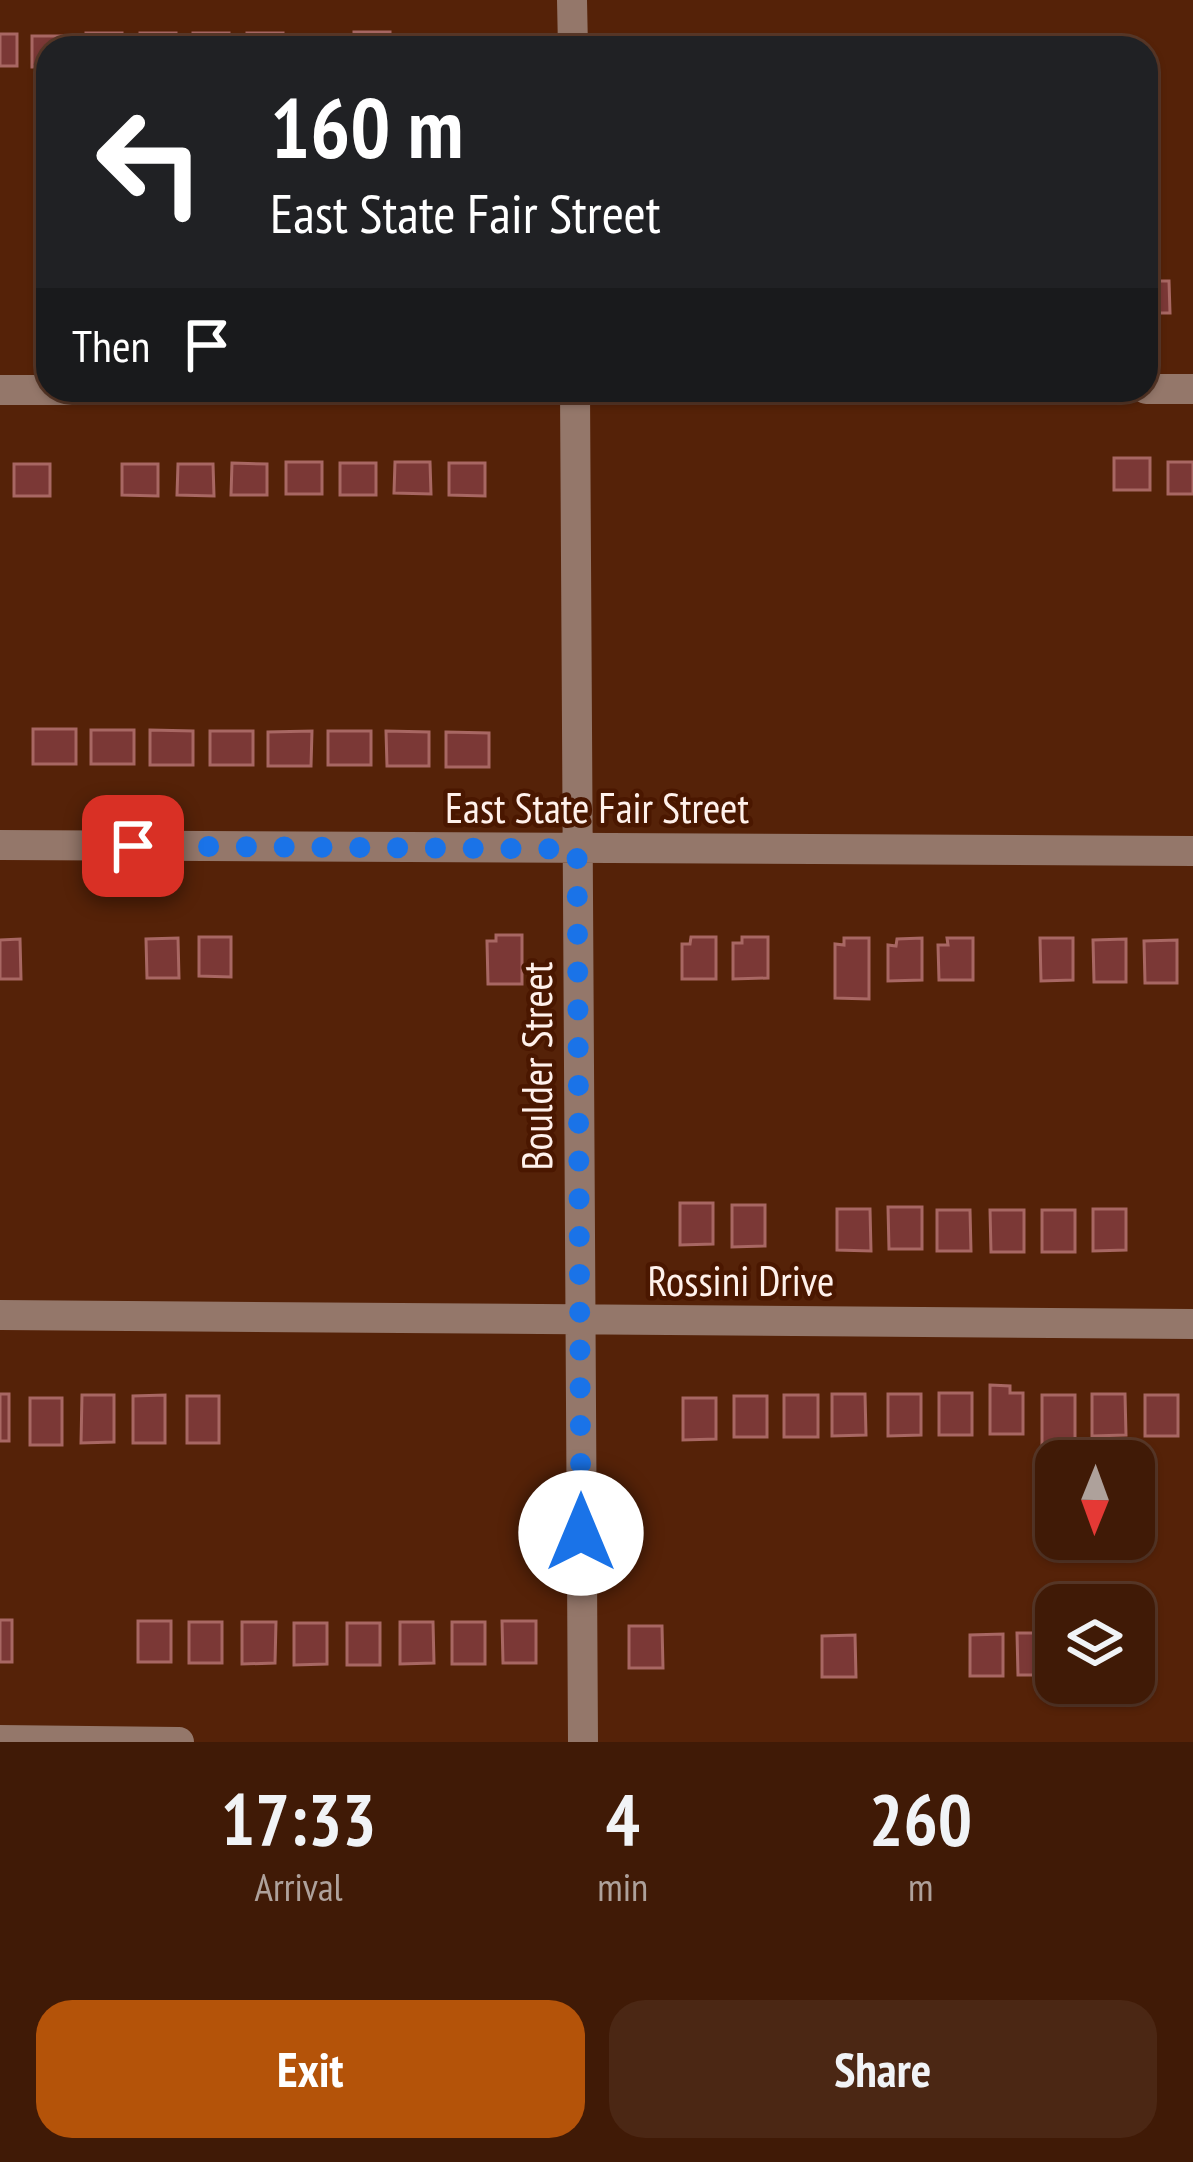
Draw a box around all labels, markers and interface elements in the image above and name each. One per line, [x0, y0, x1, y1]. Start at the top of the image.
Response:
text: 160 m [270, 72, 463, 181]
icon: left [72, 84, 228, 240]
text: East State Fair Street [270, 178, 661, 248]
icon: arrive [174, 312, 240, 378]
text: Then [72, 316, 150, 374]
street label: East State Fair Street [445, 780, 749, 835]
pin [82, 795, 184, 897]
icon: arrive [100, 813, 166, 879]
street label: Boulder Street [509, 961, 564, 1170]
street label: Rossini Drive [648, 1253, 834, 1308]
north arrow [1035, 1440, 1155, 1560]
map controls [1035, 1440, 1155, 1704]
position arrow [518, 1470, 644, 1596]
button: layers [1035, 1584, 1155, 1704]
text: 17:33 [221, 1772, 377, 1865]
text: 4 [606, 1772, 640, 1865]
text: 260 [869, 1772, 972, 1865]
text: Arrival [255, 1861, 343, 1912]
text: min [597, 1861, 648, 1912]
text: m [908, 1861, 933, 1912]
button: Exit [36, 2000, 585, 2138]
button: Share [609, 2000, 1157, 2138]

